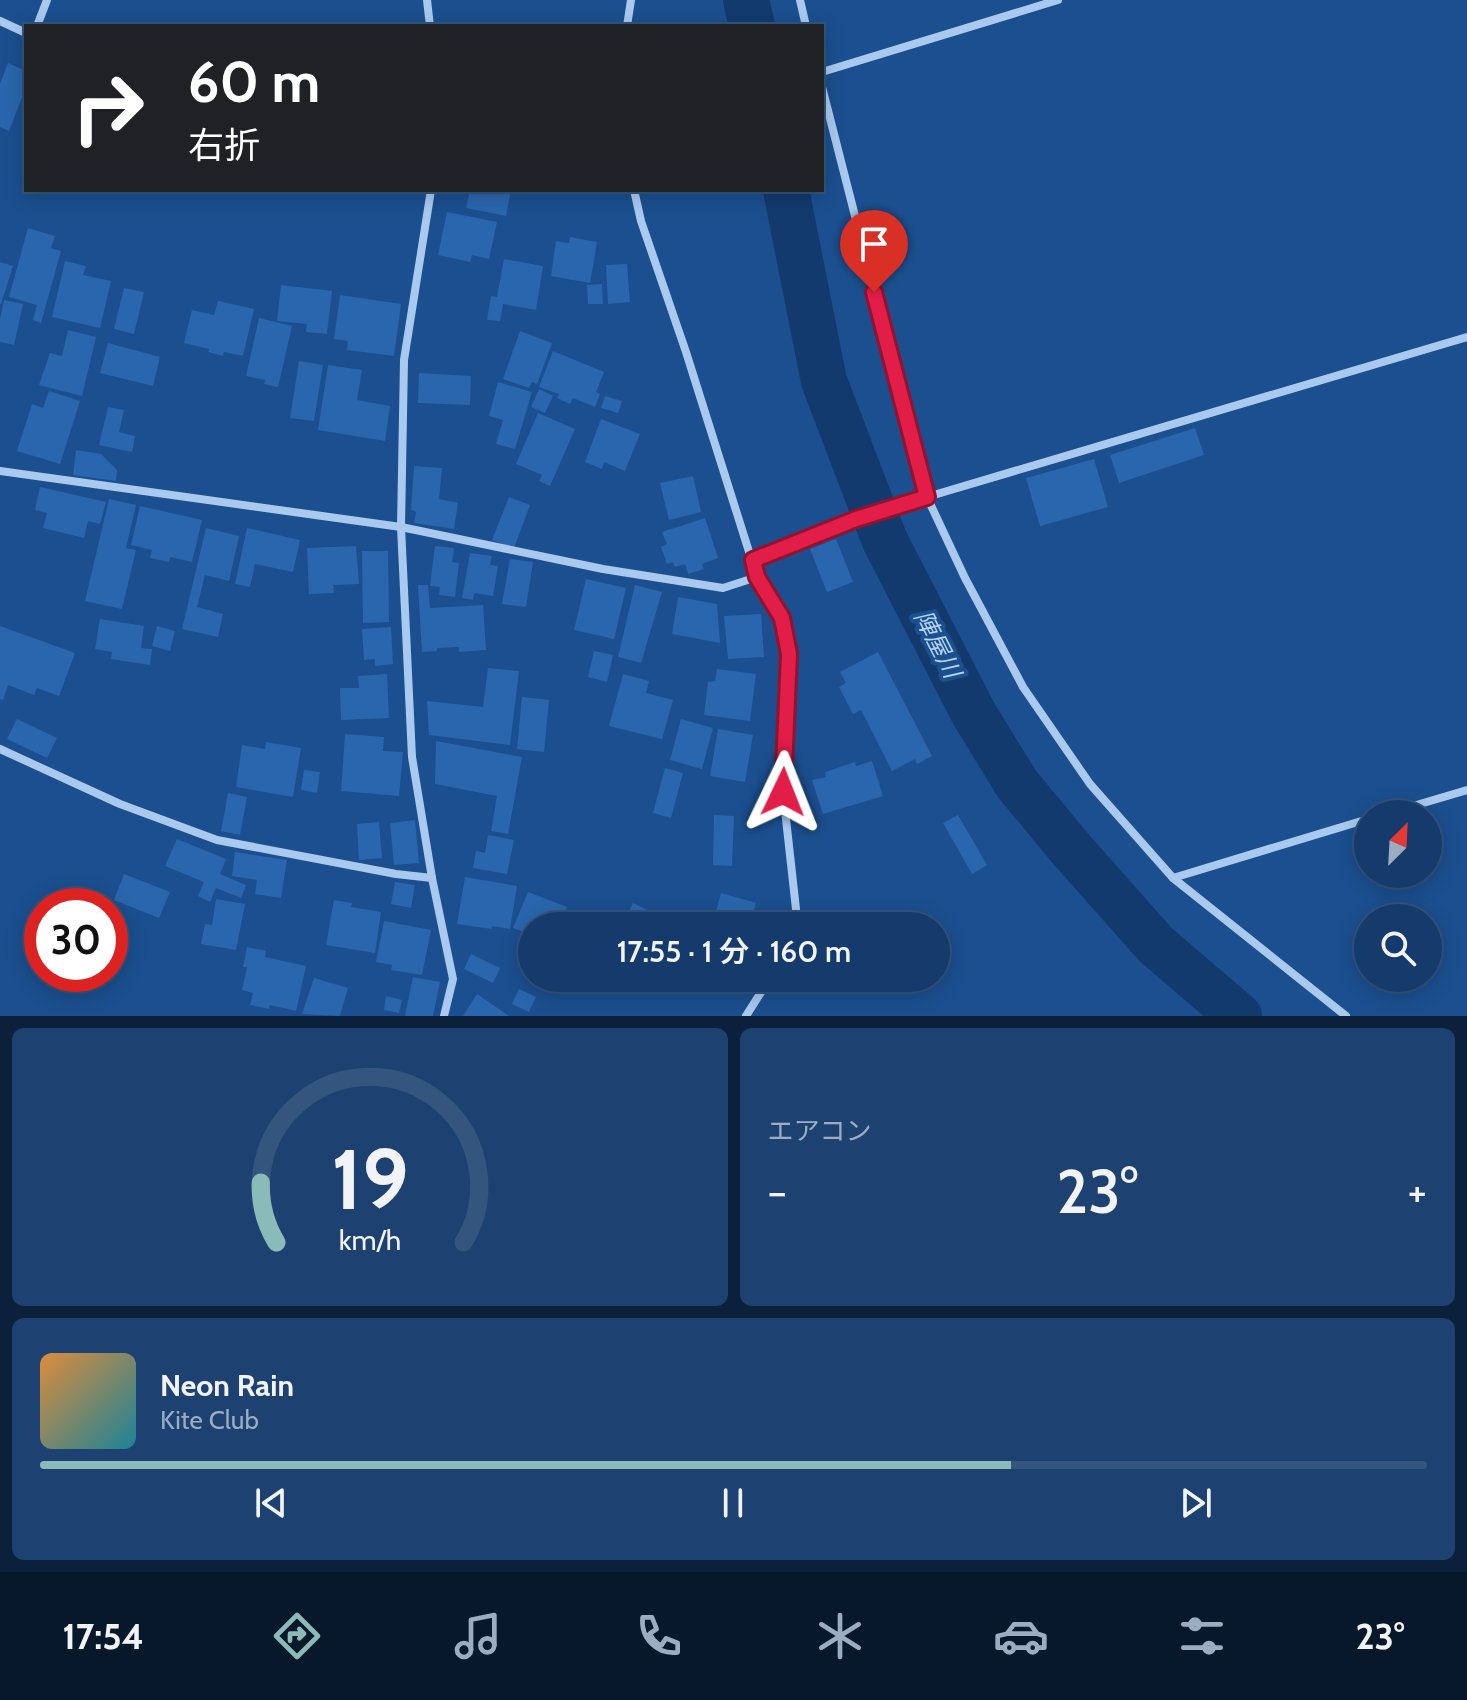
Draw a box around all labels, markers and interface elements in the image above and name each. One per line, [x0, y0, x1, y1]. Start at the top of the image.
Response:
text: 60 m [188, 48, 320, 116]
icon: right [56, 56, 160, 160]
text: 右折 [188, 123, 260, 167]
pin [840, 210, 908, 292]
icon: arrive [852, 222, 896, 266]
water label: 陣屋川 [909, 605, 969, 685]
position arrow [741, 750, 825, 834]
north arrow [1354, 800, 1442, 888]
map controls [1354, 800, 1442, 992]
speed limit sign: 30 [24, 888, 128, 992]
button: search [1354, 904, 1442, 992]
text: 17:55 · 1 分 · 160 m [617, 933, 851, 970]
text: エアコン [768, 1115, 872, 1147]
text: 19 [331, 1129, 408, 1230]
text: 23° [1057, 1155, 1138, 1228]
text: − [768, 1165, 787, 1218]
text: + [1408, 1165, 1427, 1218]
text: km/h [338, 1222, 401, 1257]
text: Neon Rain [160, 1367, 294, 1404]
text: Kite Club [160, 1404, 259, 1436]
icon: previous [249, 1481, 293, 1525]
icon: pause [711, 1481, 755, 1525]
icon: next [1174, 1481, 1218, 1525]
icon: directions [269, 1608, 325, 1664]
icon: music [450, 1608, 506, 1664]
icon: phone [631, 1608, 687, 1664]
icon: climate [812, 1608, 868, 1664]
icon: car [993, 1608, 1049, 1664]
icon: filters [1174, 1608, 1230, 1664]
text: 17:54 [63, 1614, 144, 1658]
text: 23° [1356, 1614, 1404, 1658]

